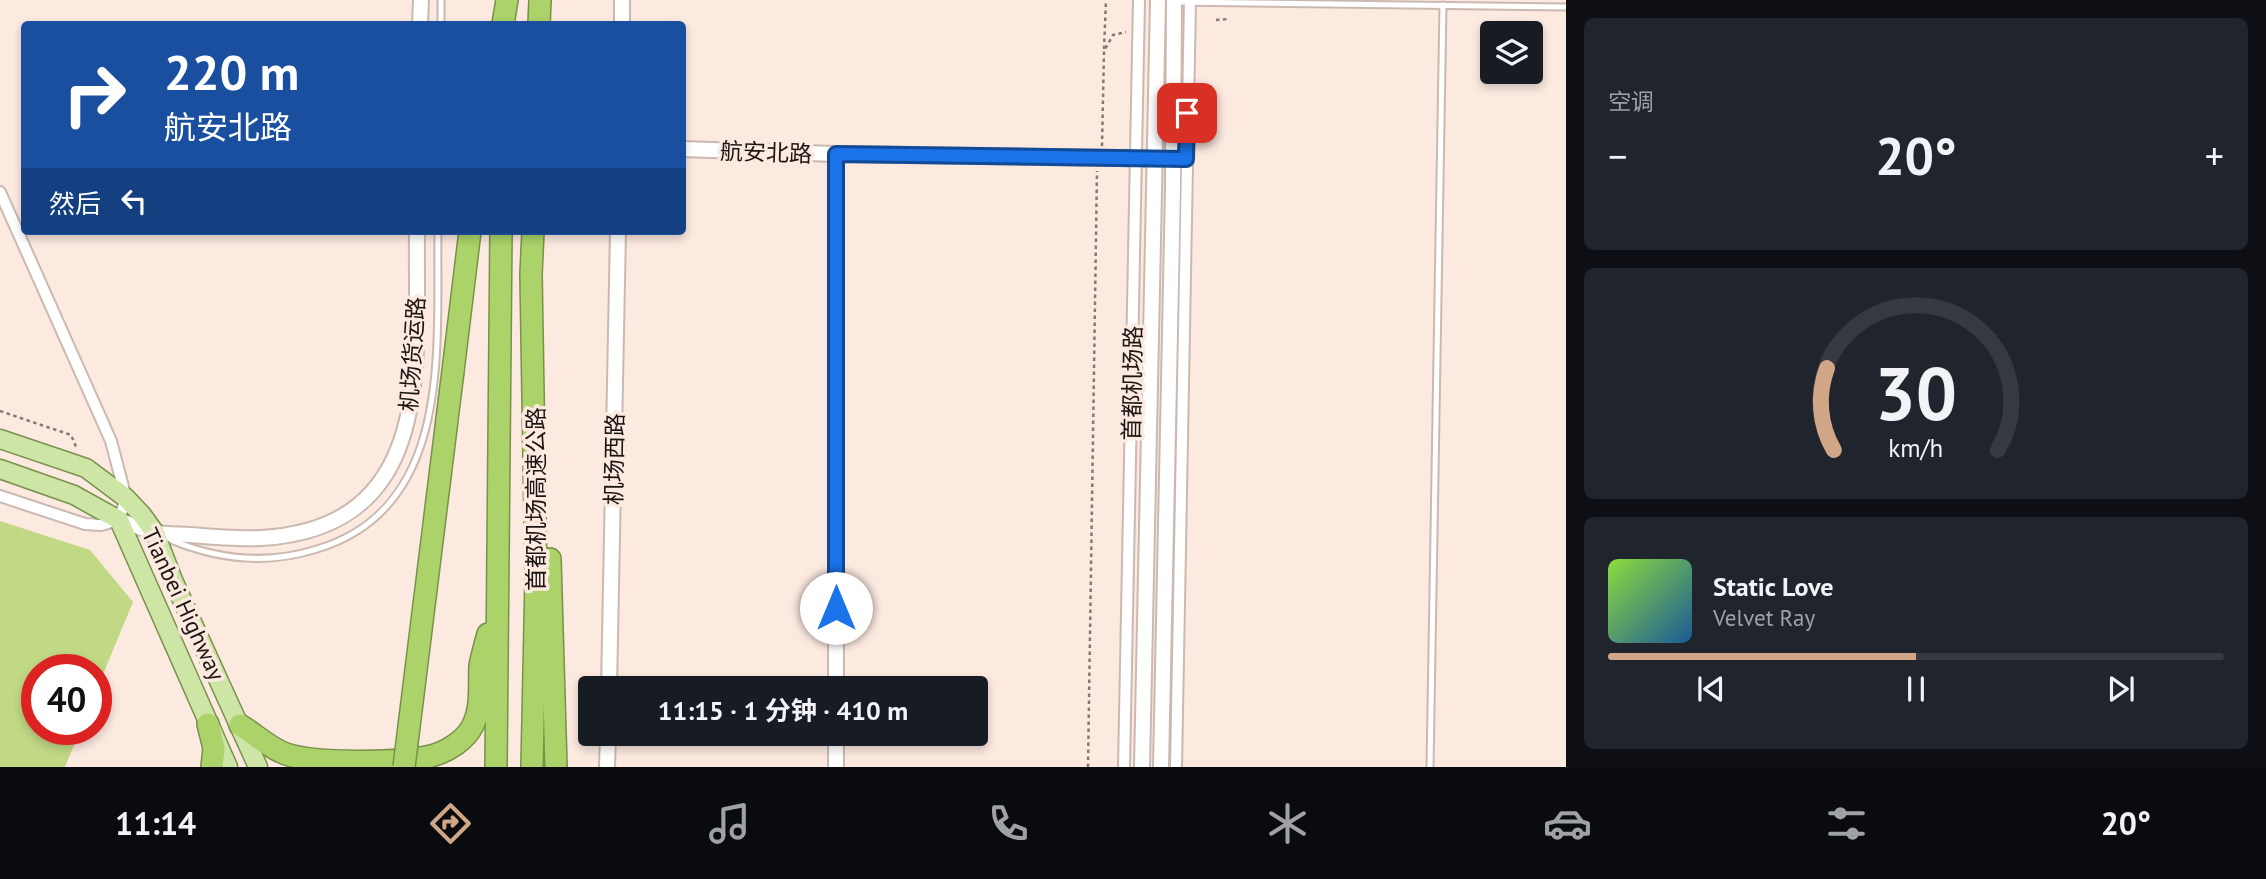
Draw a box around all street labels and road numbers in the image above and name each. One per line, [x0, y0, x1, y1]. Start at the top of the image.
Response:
street label: 航安北路 [720, 136, 812, 168]
street label: 机场货运路 [394, 296, 430, 412]
street label: 首都机场路 [1116, 325, 1148, 441]
street label: 首都机场高速公路 [521, 407, 550, 591]
street label: 机场西路 [599, 413, 629, 505]
street label: Tianbei Highway [136, 523, 232, 685]

